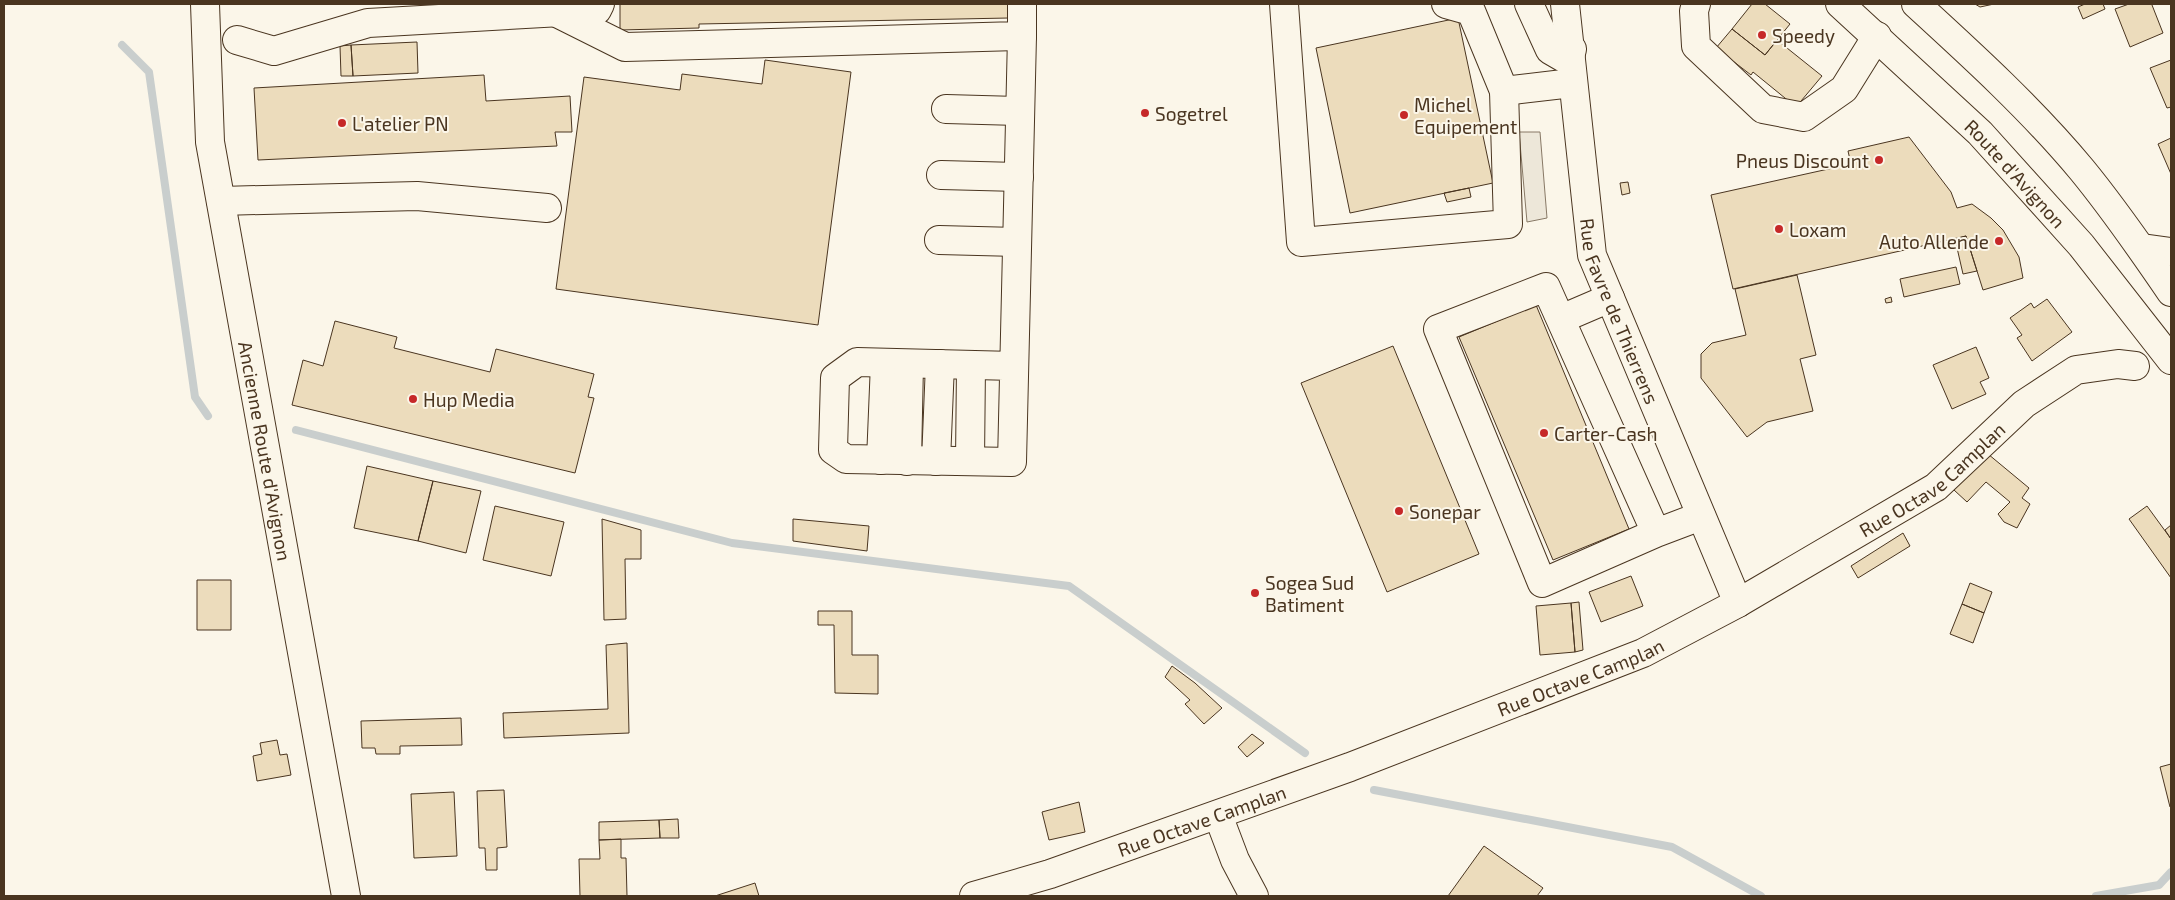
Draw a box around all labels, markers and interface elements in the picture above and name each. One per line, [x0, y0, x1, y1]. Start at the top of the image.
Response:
place label: Speedy [1772, 24, 1835, 47]
marker: Speedy [1756, 29, 1768, 41]
place label: Michel Equipement [1414, 93, 1517, 138]
place label: Sogetrel [1155, 102, 1228, 125]
marker: Sogetrel [1139, 107, 1151, 119]
marker: Michel Equipement [1398, 109, 1410, 121]
place label: L'atelier PN [352, 112, 449, 135]
street label: Route d'Avignon [1961, 114, 2071, 232]
marker: L'atelier PN [336, 117, 348, 129]
place label: Pneus Discount [1736, 149, 1869, 172]
marker: Pneus Discount [1873, 154, 1885, 166]
street label: Rue Favre de Thierrens [1577, 217, 1665, 407]
place label: Loxam [1789, 218, 1846, 241]
marker: Loxam [1773, 223, 1785, 235]
place label: Auto Allende [1879, 230, 1989, 253]
marker: Auto Allende [1993, 235, 2005, 247]
street label: Ancienne Route d'Avignon [235, 339, 297, 562]
place label: Hup Media [423, 388, 515, 411]
marker: Hup Media [407, 393, 419, 405]
street label: Rue Octave Camplan [1855, 417, 2009, 541]
place label: Carter-Cash [1554, 422, 1658, 445]
marker: Carter-Cash [1538, 427, 1550, 439]
place label: Sonepar [1409, 500, 1481, 523]
marker: Sonepar [1393, 505, 1405, 517]
place label: Sogea Sud Batiment [1265, 571, 1354, 616]
marker: Sogea Sud Batiment [1249, 587, 1261, 599]
street label: Rue Octave Camplan [1494, 633, 1667, 720]
street label: Rue Octave Camplan [1114, 779, 1289, 861]

